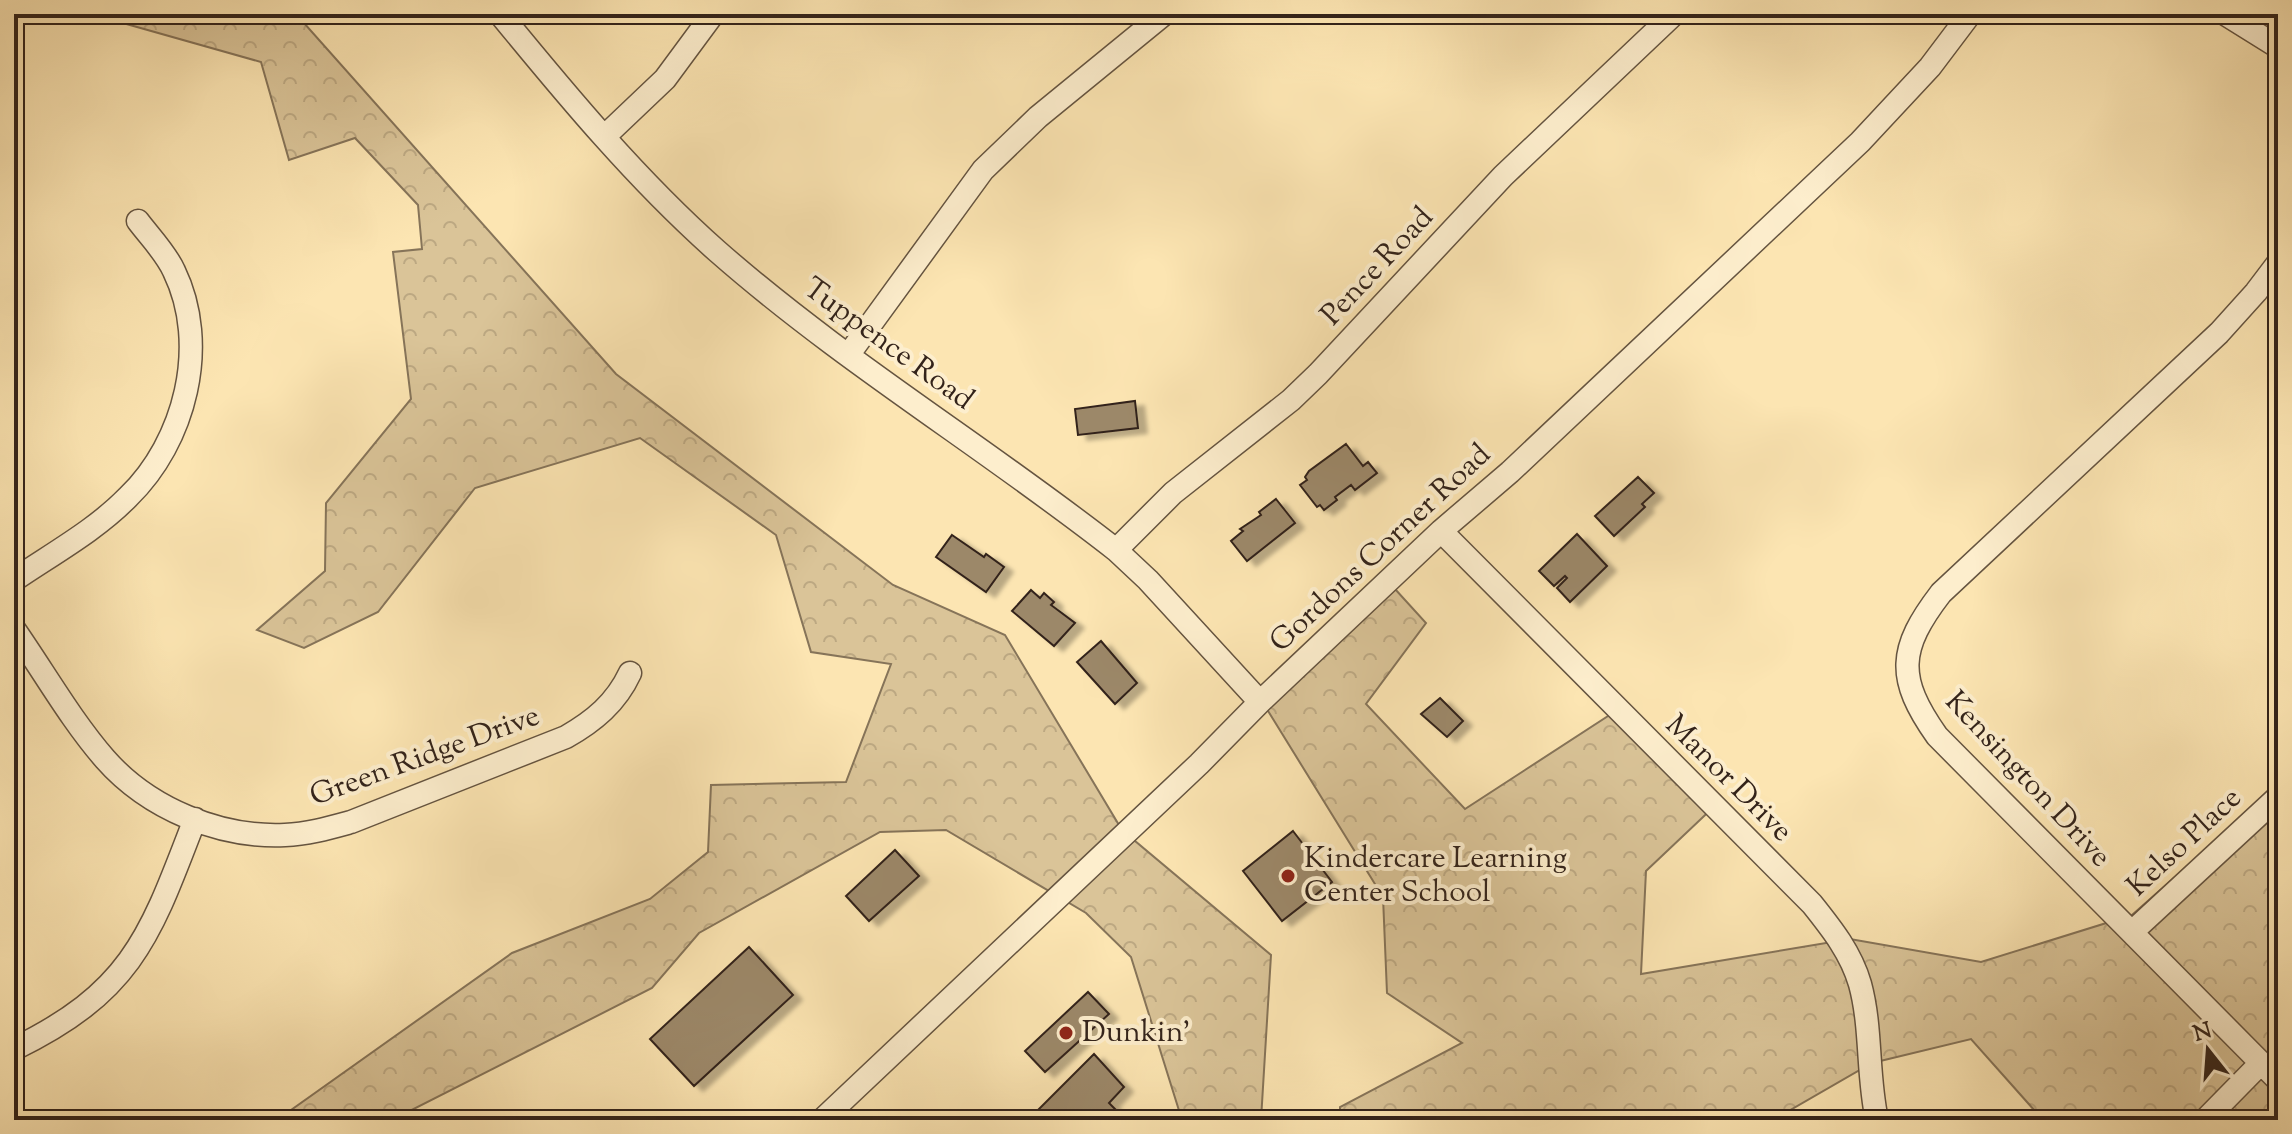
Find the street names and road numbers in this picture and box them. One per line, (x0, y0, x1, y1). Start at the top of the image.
street label: Pence Road (1312, 198, 1444, 336)
street label: Tuppence Road (794, 268, 982, 422)
street label: Gordons Corner Road (1261, 435, 1501, 663)
street label: Kensington Drive (1934, 682, 2120, 878)
street label: Green Ridge Drive (304, 696, 546, 818)
street label: Manor Drive (1654, 705, 1802, 853)
street label: Kelso Place (2118, 778, 2252, 908)

